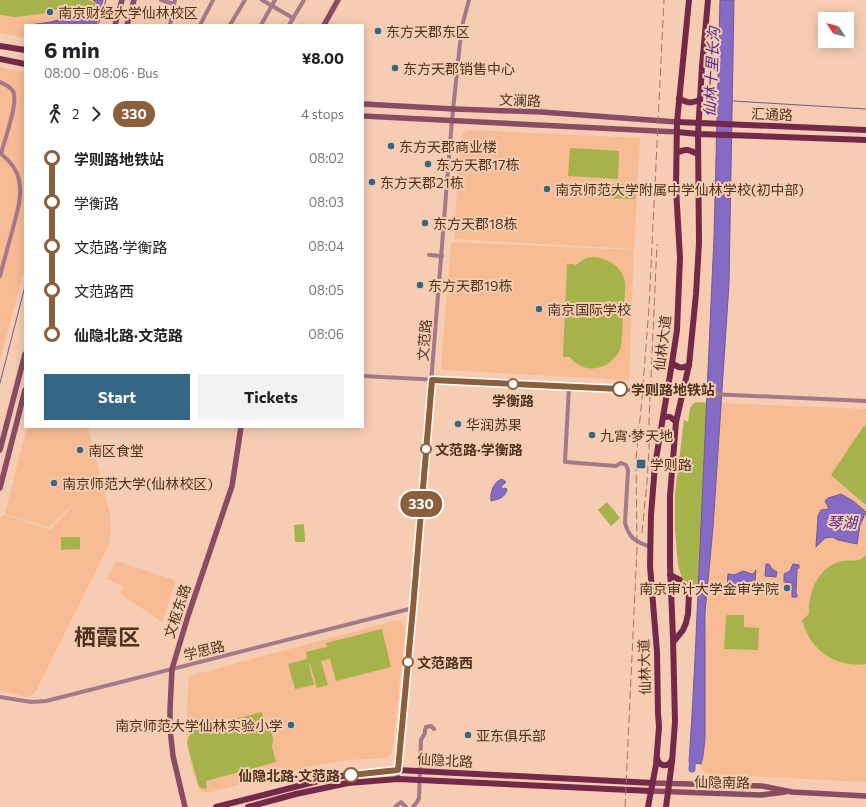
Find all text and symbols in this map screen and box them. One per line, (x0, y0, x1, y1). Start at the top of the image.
place label: 南京财经大学仙林校区 (58, 4, 198, 21)
marker: 南京财经大学仙林校区 (45, 7, 55, 17)
north arrow (818, 12, 854, 48)
map controls (818, 12, 854, 48)
place label: 东方天郡东区 (386, 23, 470, 40)
water label: 仙林十里长沟 (700, 25, 722, 117)
marker: 东方天郡东区 (373, 26, 383, 36)
text: 6 min (44, 36, 100, 63)
text: ¥8.00 (302, 49, 344, 67)
place label: 东方天郡销售中心 (403, 60, 515, 77)
marker: 东方天郡销售中心 (390, 63, 400, 73)
text: 08:00 – 08:06 · Bus (44, 65, 158, 81)
street label: 文澜路 (499, 91, 541, 109)
icon: walk (44, 103, 66, 125)
icon: forward (85, 103, 107, 125)
text: 330 (121, 105, 147, 122)
street label: 汇通路 (751, 105, 793, 123)
text: 2 (72, 106, 79, 122)
text: 4 stops (301, 106, 344, 122)
place label: 东方天郡商业楼 (399, 138, 497, 155)
marker: 东方天郡商业楼 (386, 141, 396, 151)
text: 学则路地铁站 (74, 150, 164, 168)
text: 08:02 (309, 150, 344, 166)
place label: 东方天郡17栋 (436, 156, 519, 173)
marker: 东方天郡17栋 (423, 159, 433, 169)
place label: 东方天郡21栋 (380, 174, 464, 191)
marker: 东方天郡21栋 (367, 177, 377, 187)
place label: 南京师范大学附属中学仙林学校(初中部) (555, 181, 804, 198)
marker: 南京师范大学附属中学仙林学校(初中部) (542, 184, 552, 194)
text: 学衡路 (74, 194, 119, 212)
text: 08:03 (309, 194, 344, 210)
place label: 东方天郡18栋 (433, 215, 517, 232)
marker: 东方天郡18栋 (420, 218, 430, 228)
text: 文范路·学衡路 (74, 238, 168, 256)
text: 08:04 (308, 238, 344, 254)
place label: 东方天郡19栋 (428, 277, 512, 294)
marker: 东方天郡19栋 (415, 280, 425, 290)
text: 文范路西 (74, 282, 134, 300)
text: 08:05 (309, 282, 344, 298)
place label: 南京国际学校 (547, 301, 631, 318)
marker: 南京国际学校 (534, 304, 544, 314)
street label: 仙林大道 (650, 314, 674, 372)
street label: 文范路 (414, 318, 434, 362)
text: 仙隐北路·文范路 (74, 326, 183, 344)
text: 08:06 (308, 326, 344, 342)
button: Start (44, 374, 190, 420)
button: Tickets (198, 374, 344, 420)
marker: 学衡路 (507, 378, 519, 390)
marker: 学则路地铁站 (612, 381, 628, 397)
place label: 学则路地铁站 (631, 381, 715, 398)
place label: 学衡路 (492, 392, 534, 409)
place label: 华润苏果 (466, 416, 522, 433)
marker: 华润苏果 (453, 419, 463, 429)
place label: 九霄·梦天地 (600, 427, 673, 444)
marker: 九霄·梦天地 (587, 430, 597, 440)
place label: 文范路·学衡路 (435, 441, 523, 458)
place label: 南区食堂 (88, 442, 144, 459)
marker: 文范路·学衡路 (420, 443, 432, 455)
marker: 南区食堂 (75, 445, 85, 455)
place label: 学则路 (650, 456, 692, 473)
marker: 学则路 (635, 458, 647, 470)
place label: 南京师范大学(仙林校区) (62, 475, 213, 492)
marker: 南京师范大学(仙林校区) (49, 478, 59, 488)
line badge: 330 (398, 491, 444, 517)
text: 330 (408, 495, 434, 512)
water label: 琴湖 (827, 513, 859, 531)
place label: 南京审计大学金审学院 (639, 580, 779, 597)
street label: 文枢东路 (160, 582, 194, 640)
marker: 南京审计大学金审学院 (782, 583, 792, 593)
district label: 栖霞区 (74, 623, 140, 650)
street label: 学思路 (182, 637, 226, 663)
street label: 仙林大道 (635, 639, 653, 695)
place label: 文范路西 (417, 654, 473, 671)
marker: 文范路西 (402, 656, 414, 668)
place label: 南京师范大学仙林实验小学 (115, 717, 283, 734)
marker: 南京师范大学仙林实验小学 (286, 720, 296, 730)
place label: 亚东俱乐部 (476, 727, 546, 744)
marker: 亚东俱乐部 (463, 730, 473, 740)
street label: 仙隐北路 (417, 750, 473, 770)
place label: 仙隐北路·文范路 (238, 767, 340, 784)
marker: 仙隐北路·文范路 (343, 767, 359, 783)
street label: 仙隐南路 (694, 773, 750, 791)

